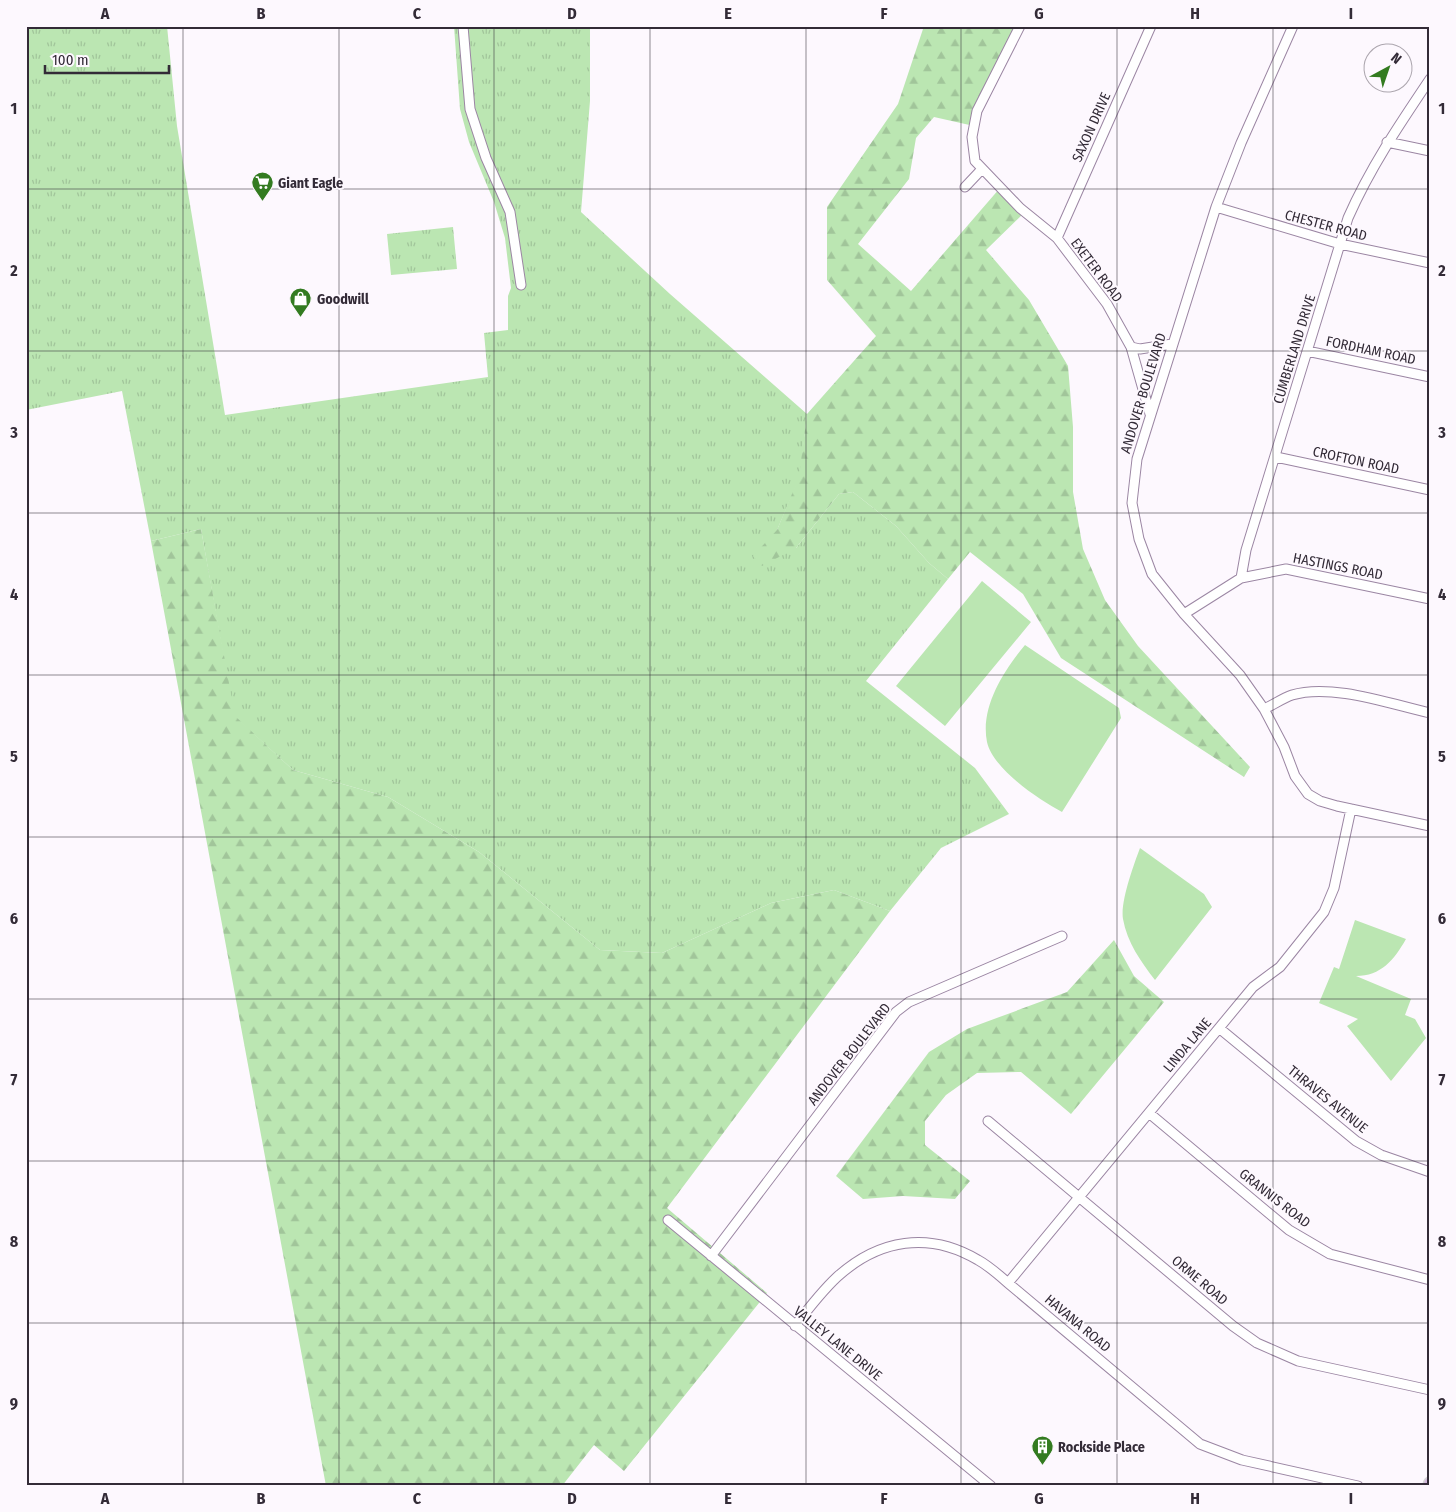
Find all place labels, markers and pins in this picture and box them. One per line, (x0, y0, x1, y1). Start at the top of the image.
supermarket icon: Giant Eagle (250, 171, 274, 202)
place label: Giant Eagle (278, 175, 343, 192)
shop icon: Goodwill (289, 287, 313, 318)
place label: Goodwill (317, 291, 369, 308)
building icon: Rockside Place (1030, 1435, 1054, 1466)
place label: Rockside Place (1058, 1439, 1145, 1456)

